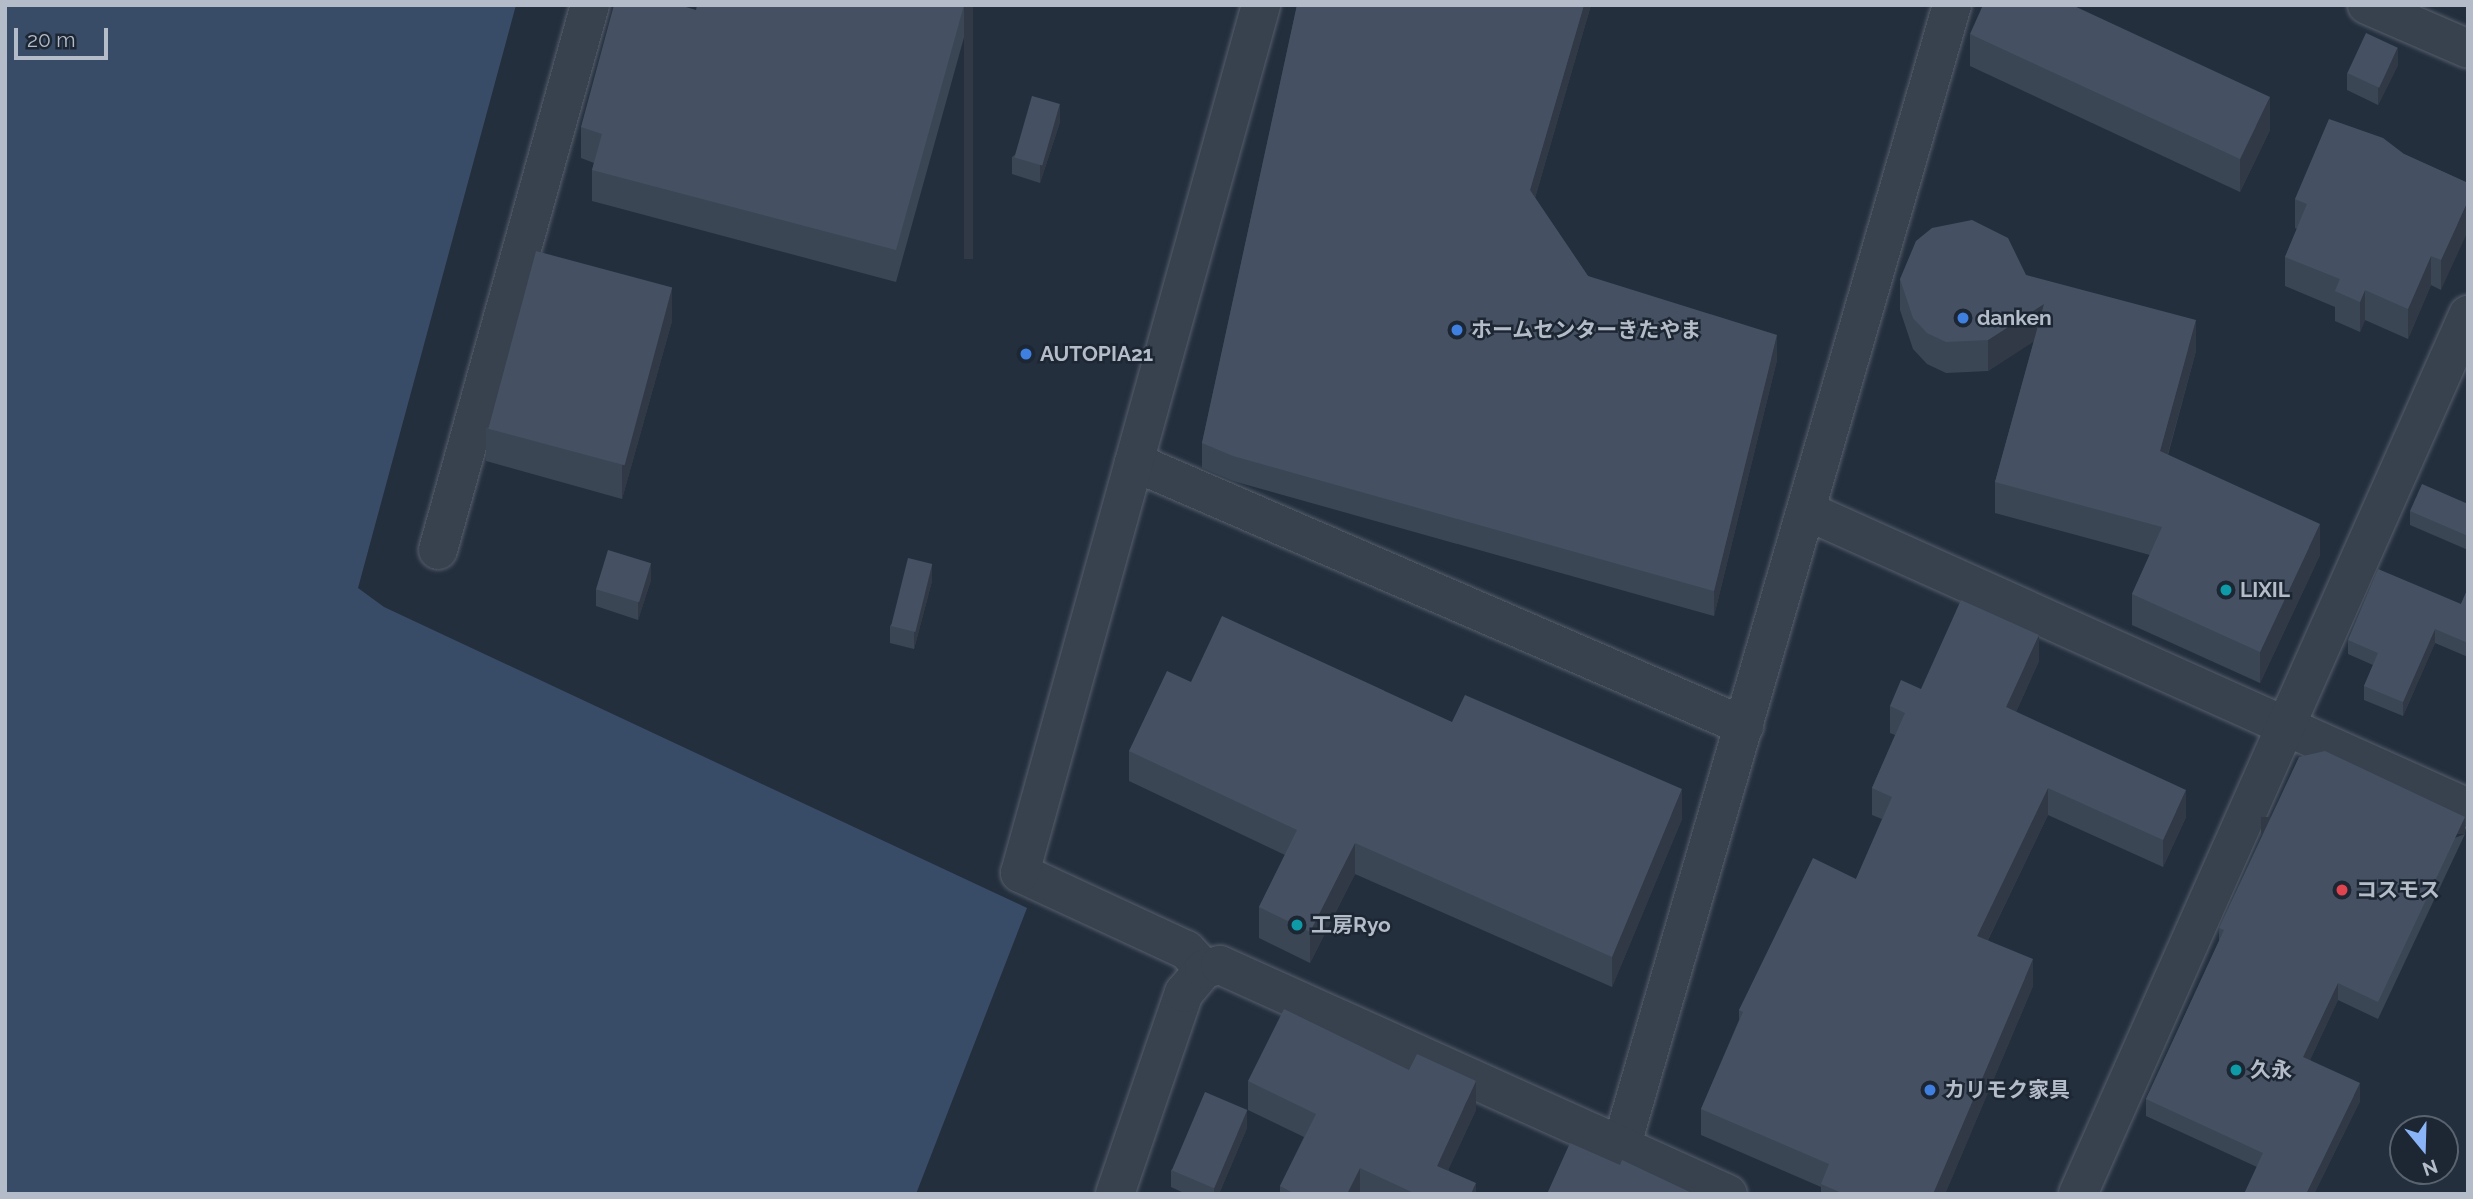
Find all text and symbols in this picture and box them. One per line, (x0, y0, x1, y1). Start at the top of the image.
scale bar (18, 14, 112, 58)
text: 20 m (27, 27, 75, 52)
place label: danken (1977, 305, 2052, 331)
marker: danken (1955, 310, 1971, 326)
place label: ホームセンターきたやま (1471, 317, 1702, 343)
marker: ホームセンターきたやま (1449, 322, 1465, 338)
place label: AUTOPIA21 (1040, 341, 1153, 367)
marker: AUTOPIA21 (1018, 346, 1034, 362)
place label: LIXIL (2240, 577, 2290, 603)
marker: LIXIL (2218, 582, 2234, 598)
place label: コスモス (2356, 877, 2440, 903)
marker: コスモス (2334, 882, 2350, 898)
place label: 工房Ryo (1311, 912, 1391, 938)
marker: 工房Ryo (1289, 917, 1305, 933)
place label: 久永 (2250, 1057, 2292, 1083)
marker: 久永 (2228, 1062, 2244, 1078)
place label: カリモク家具 (1944, 1077, 2070, 1103)
marker: カリモク家具 (1922, 1082, 1938, 1098)
north arrow (2389, 1115, 2459, 1185)
text: N (2420, 1155, 2441, 1181)

